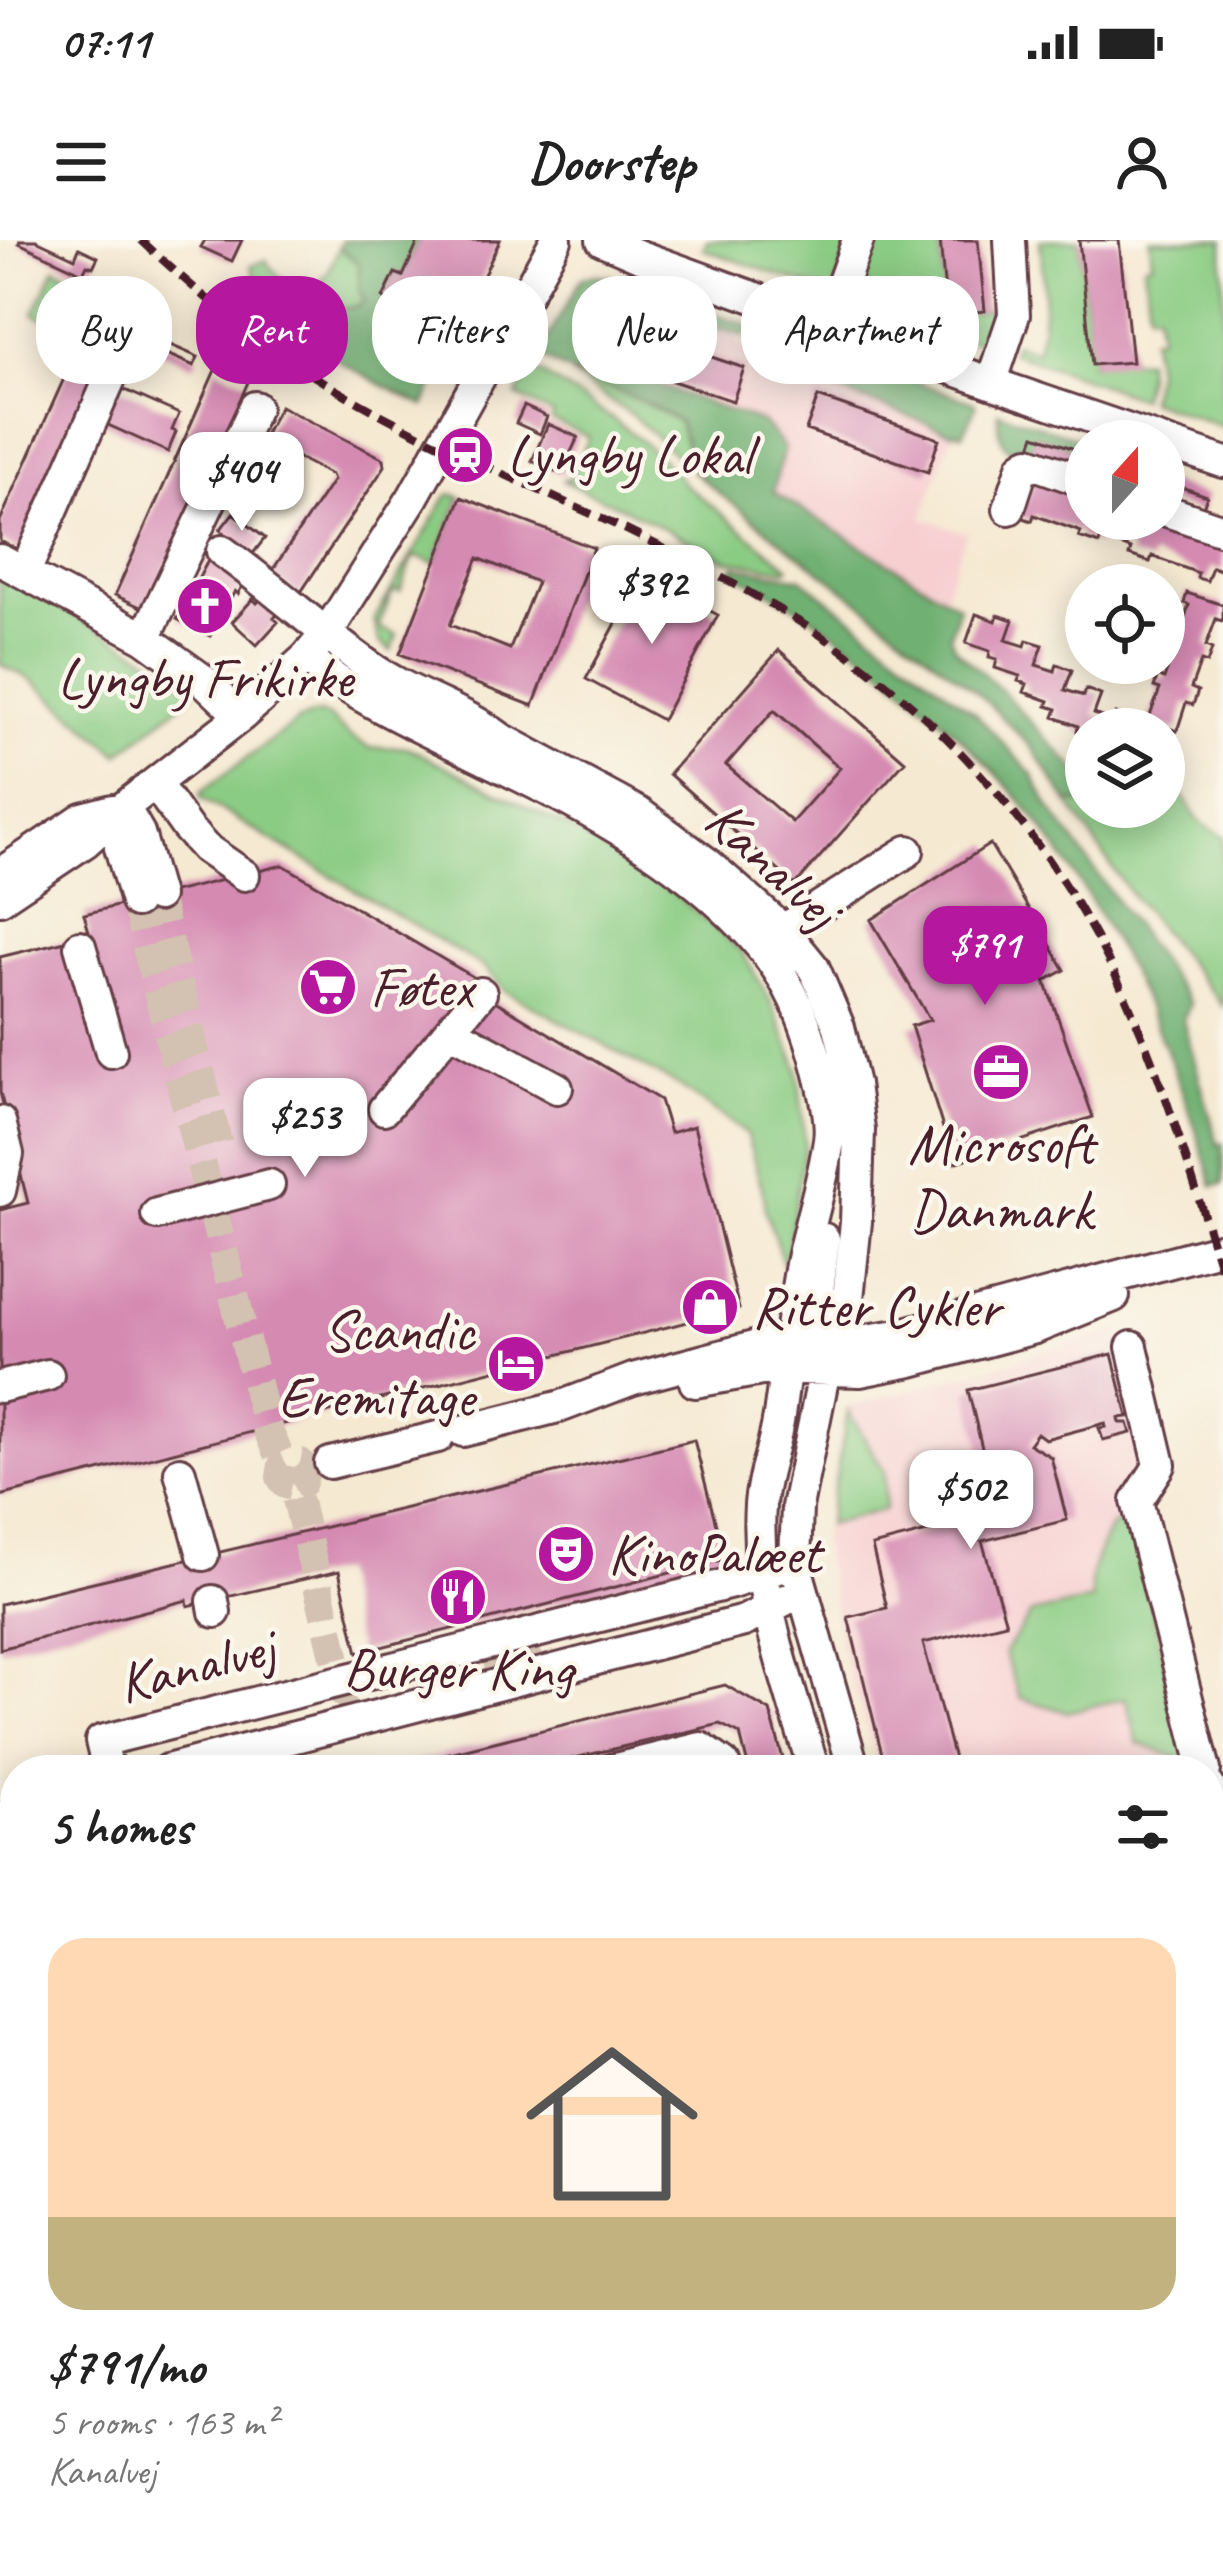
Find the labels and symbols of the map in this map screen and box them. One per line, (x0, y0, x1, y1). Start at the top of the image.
place label: Lyngby Lokal (507, 419, 761, 491)
north arrow (1065, 420, 1185, 540)
station icon: Lyngby Lokal (434, 424, 496, 486)
pin: $404 (171, 432, 313, 534)
pin: $392 (581, 545, 723, 647)
church icon: Lyngby Frikirke (174, 575, 236, 637)
place label: Lyngby Frikirke (58, 642, 356, 714)
street label: Kanalvej (691, 784, 859, 948)
pin: $791 (914, 906, 1056, 1008)
place label: Føtex (370, 951, 477, 1023)
supermarket icon: Føtex (297, 956, 359, 1018)
office icon: Microsoft Danmark (970, 1041, 1032, 1103)
pin: $253 (234, 1078, 376, 1180)
place label: Microsoft Danmark (908, 1108, 1099, 1246)
place label: Ritter Cykler (752, 1271, 1005, 1343)
shop icon: Ritter Cykler (679, 1276, 741, 1338)
place label: Scandic Eremitage (278, 1295, 477, 1433)
hotel icon: Scandic Eremitage (485, 1333, 547, 1395)
pin: $502 (900, 1450, 1042, 1552)
place label: KinoPalæet (608, 1518, 826, 1590)
theatre icon: KinoPalæet (535, 1523, 597, 1585)
restaurant icon: Burger King (427, 1566, 489, 1628)
street label: Kanalvej (111, 1610, 287, 1719)
place label: Burger King (343, 1633, 576, 1705)

